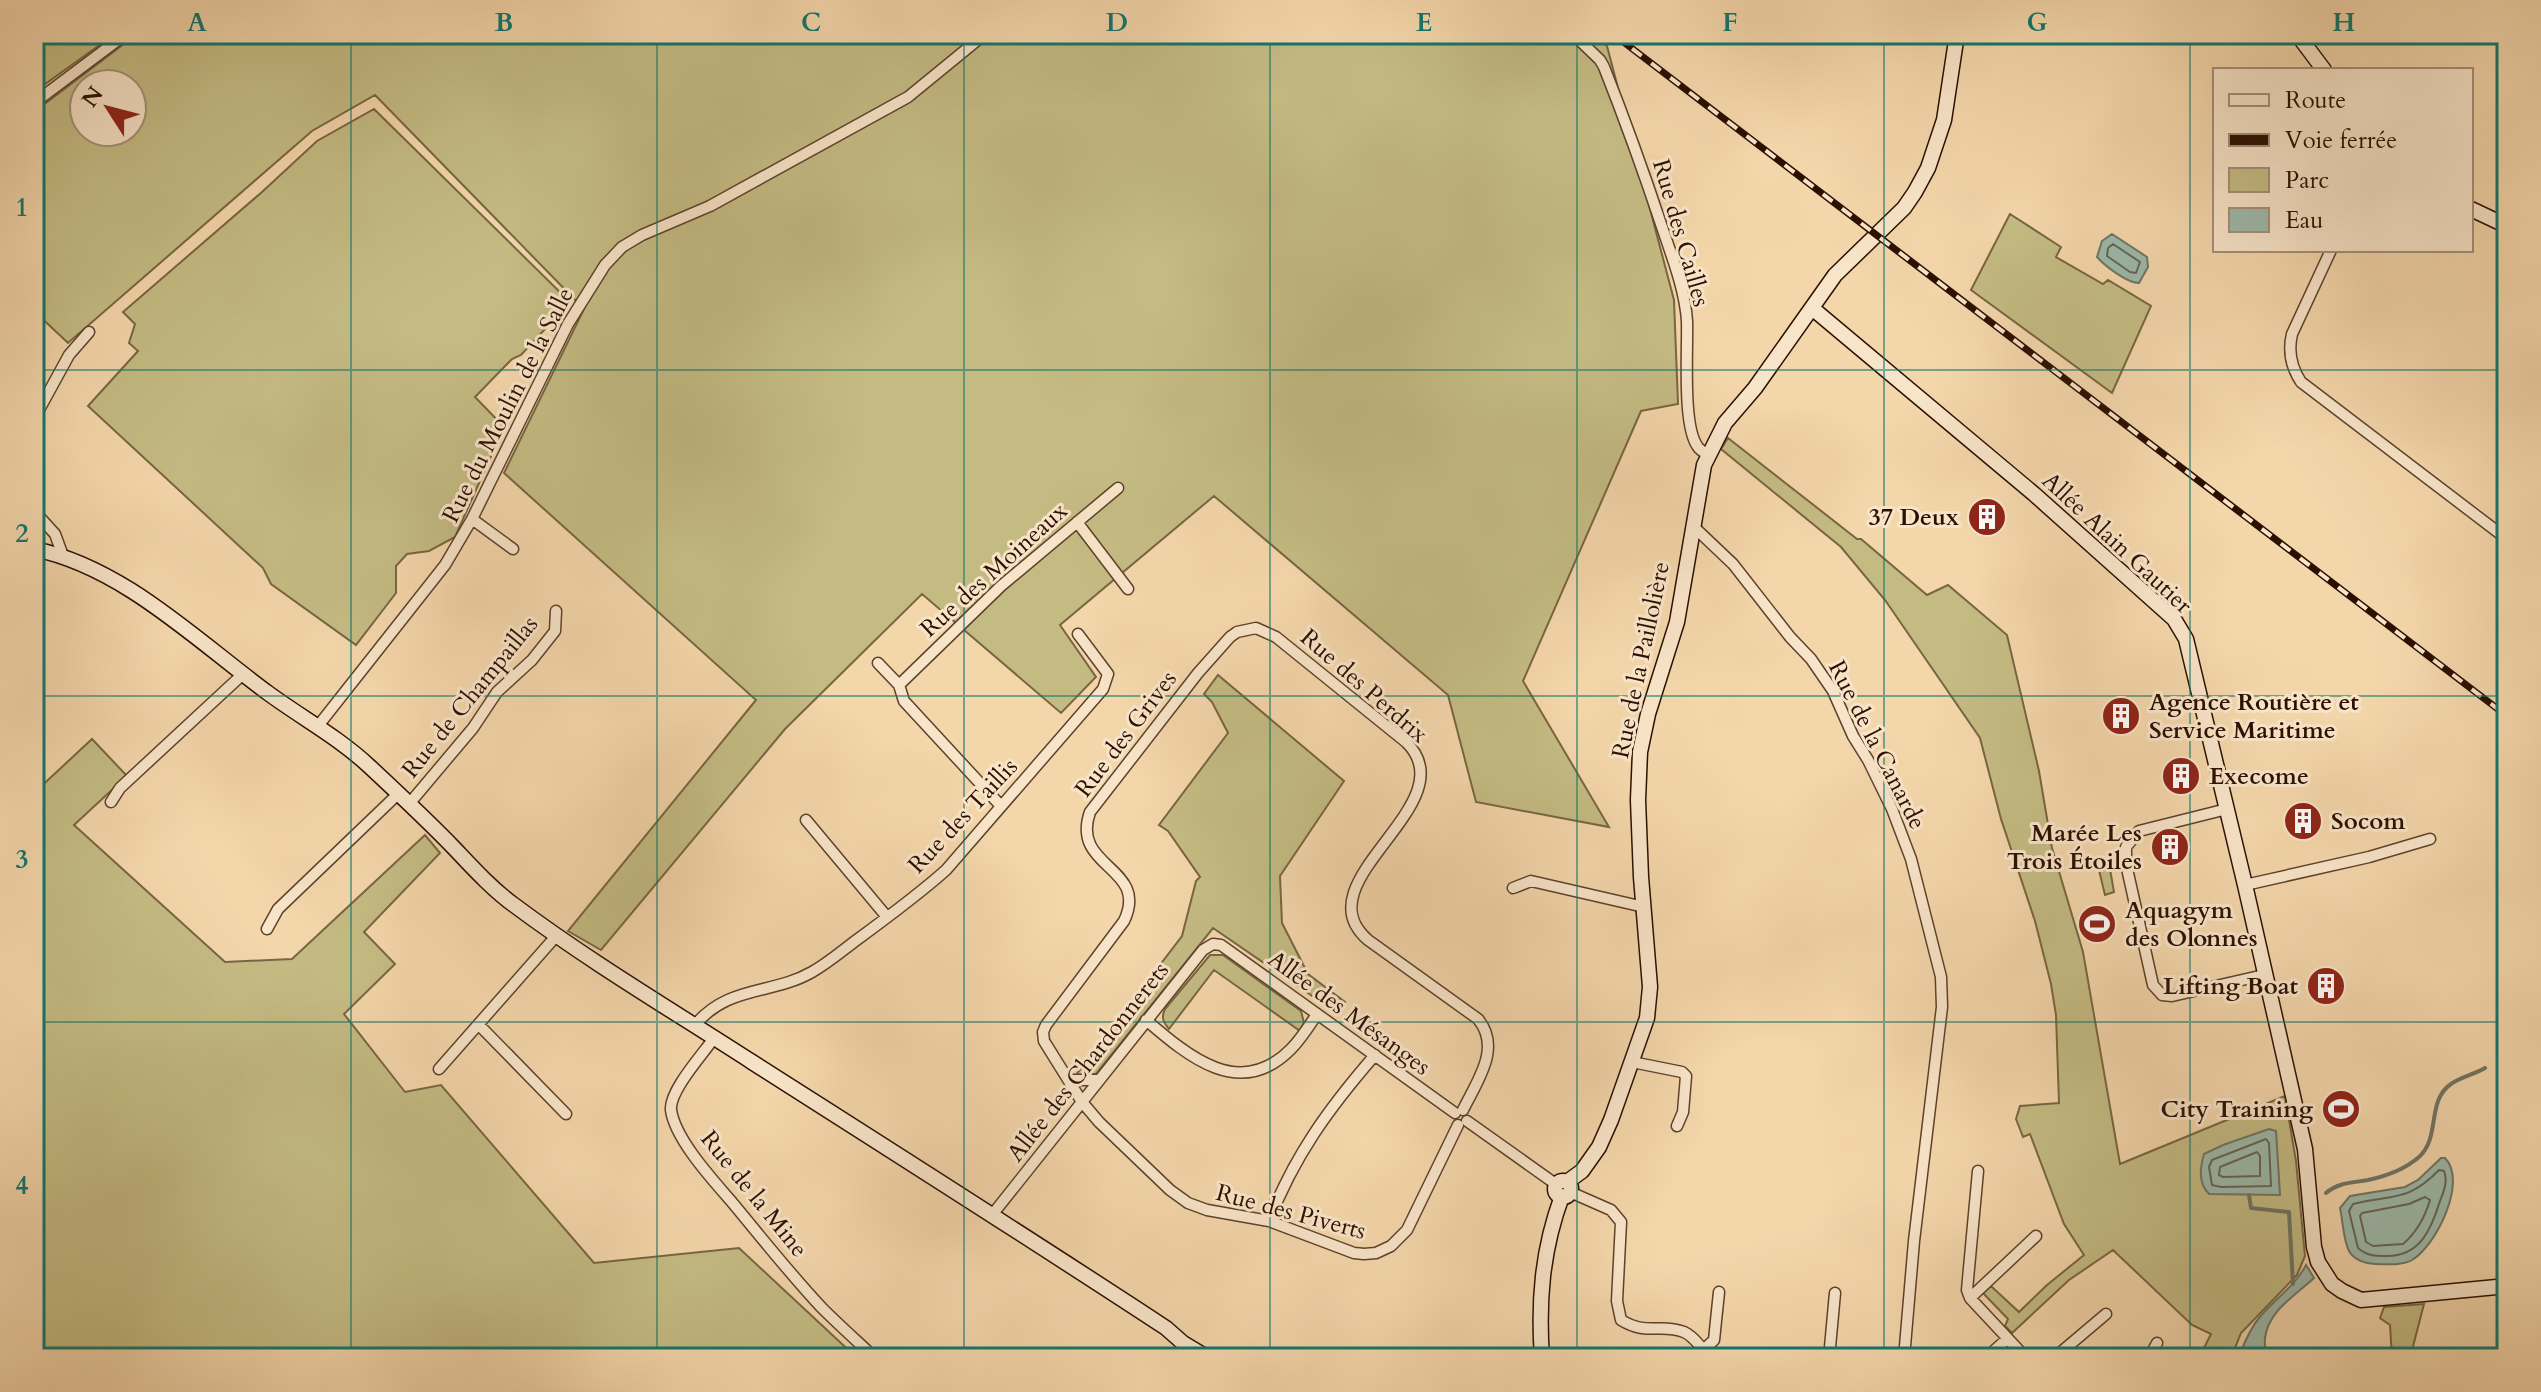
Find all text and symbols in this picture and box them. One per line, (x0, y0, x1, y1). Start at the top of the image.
text: A (187, 5, 207, 40)
text: B (495, 5, 513, 40)
text: C (801, 5, 821, 40)
text: D (1106, 5, 1128, 40)
text: E (1416, 5, 1432, 40)
text: F (1722, 5, 1738, 40)
text: G (2026, 5, 2048, 40)
text: H (2333, 5, 2356, 40)
north arrow (68, 68, 148, 148)
legend (2213, 68, 2473, 252)
text: N (75, 80, 110, 113)
text: Route (2285, 84, 2346, 117)
text: Voie ferrée (2285, 124, 2397, 157)
street label: Rue des Cailles (1644, 155, 1718, 311)
text: Parc (2285, 164, 2329, 197)
text: 1 (15, 190, 29, 225)
text: Eau (2285, 204, 2323, 237)
street label: Rue du Moulin de la Salle (434, 282, 582, 528)
street label: Allée Alain Gautier (2035, 465, 2200, 622)
street label: Rue des Moineaux (913, 495, 1075, 645)
building icon: 37 Deux (1966, 496, 2008, 538)
place label: 37 Deux (1868, 501, 1959, 534)
text: 2 (15, 516, 29, 551)
street label: Rue de la Paillolière (1604, 559, 1678, 761)
street label: Rue de Champaillas (394, 609, 546, 785)
street label: Rue des Perdrix (1293, 621, 1435, 751)
street label: Rue de la Canarde (1820, 655, 1934, 835)
street label: Rue des Grives (1067, 664, 1185, 804)
place label: Agence Routière et Service Maritime (2149, 686, 2359, 747)
building icon: Agence Routière et Service Maritime (2100, 695, 2142, 737)
street label: Rue des Taillis (901, 751, 1025, 881)
building icon: Execome (2160, 755, 2202, 797)
place label: Execome (2209, 760, 2309, 793)
building icon: Socom (2282, 800, 2324, 842)
place label: Socom (2331, 805, 2406, 838)
place label: Marée Les Trois Étoiles (2007, 817, 2142, 878)
building icon: Marée Les Trois Étoiles (2149, 826, 2191, 868)
text: 3 (15, 842, 29, 877)
place label: Aquagym des Olonnes (2125, 894, 2258, 955)
sports icon: Aquagym des Olonnes (2076, 903, 2118, 945)
street label: Allée des Mésanges (1261, 943, 1437, 1083)
street label: Allée des Chardonnerets (999, 955, 1177, 1169)
building icon: Lifting Boat (2305, 965, 2347, 1007)
place label: Lifting Boat (2163, 970, 2299, 1003)
sports icon: City Training (2320, 1088, 2362, 1130)
place label: City Training (2161, 1093, 2314, 1126)
street label: Rue de la Mine (693, 1124, 815, 1264)
text: 4 (15, 1168, 29, 1203)
street label: Rue des Piverts (1213, 1176, 1369, 1248)

